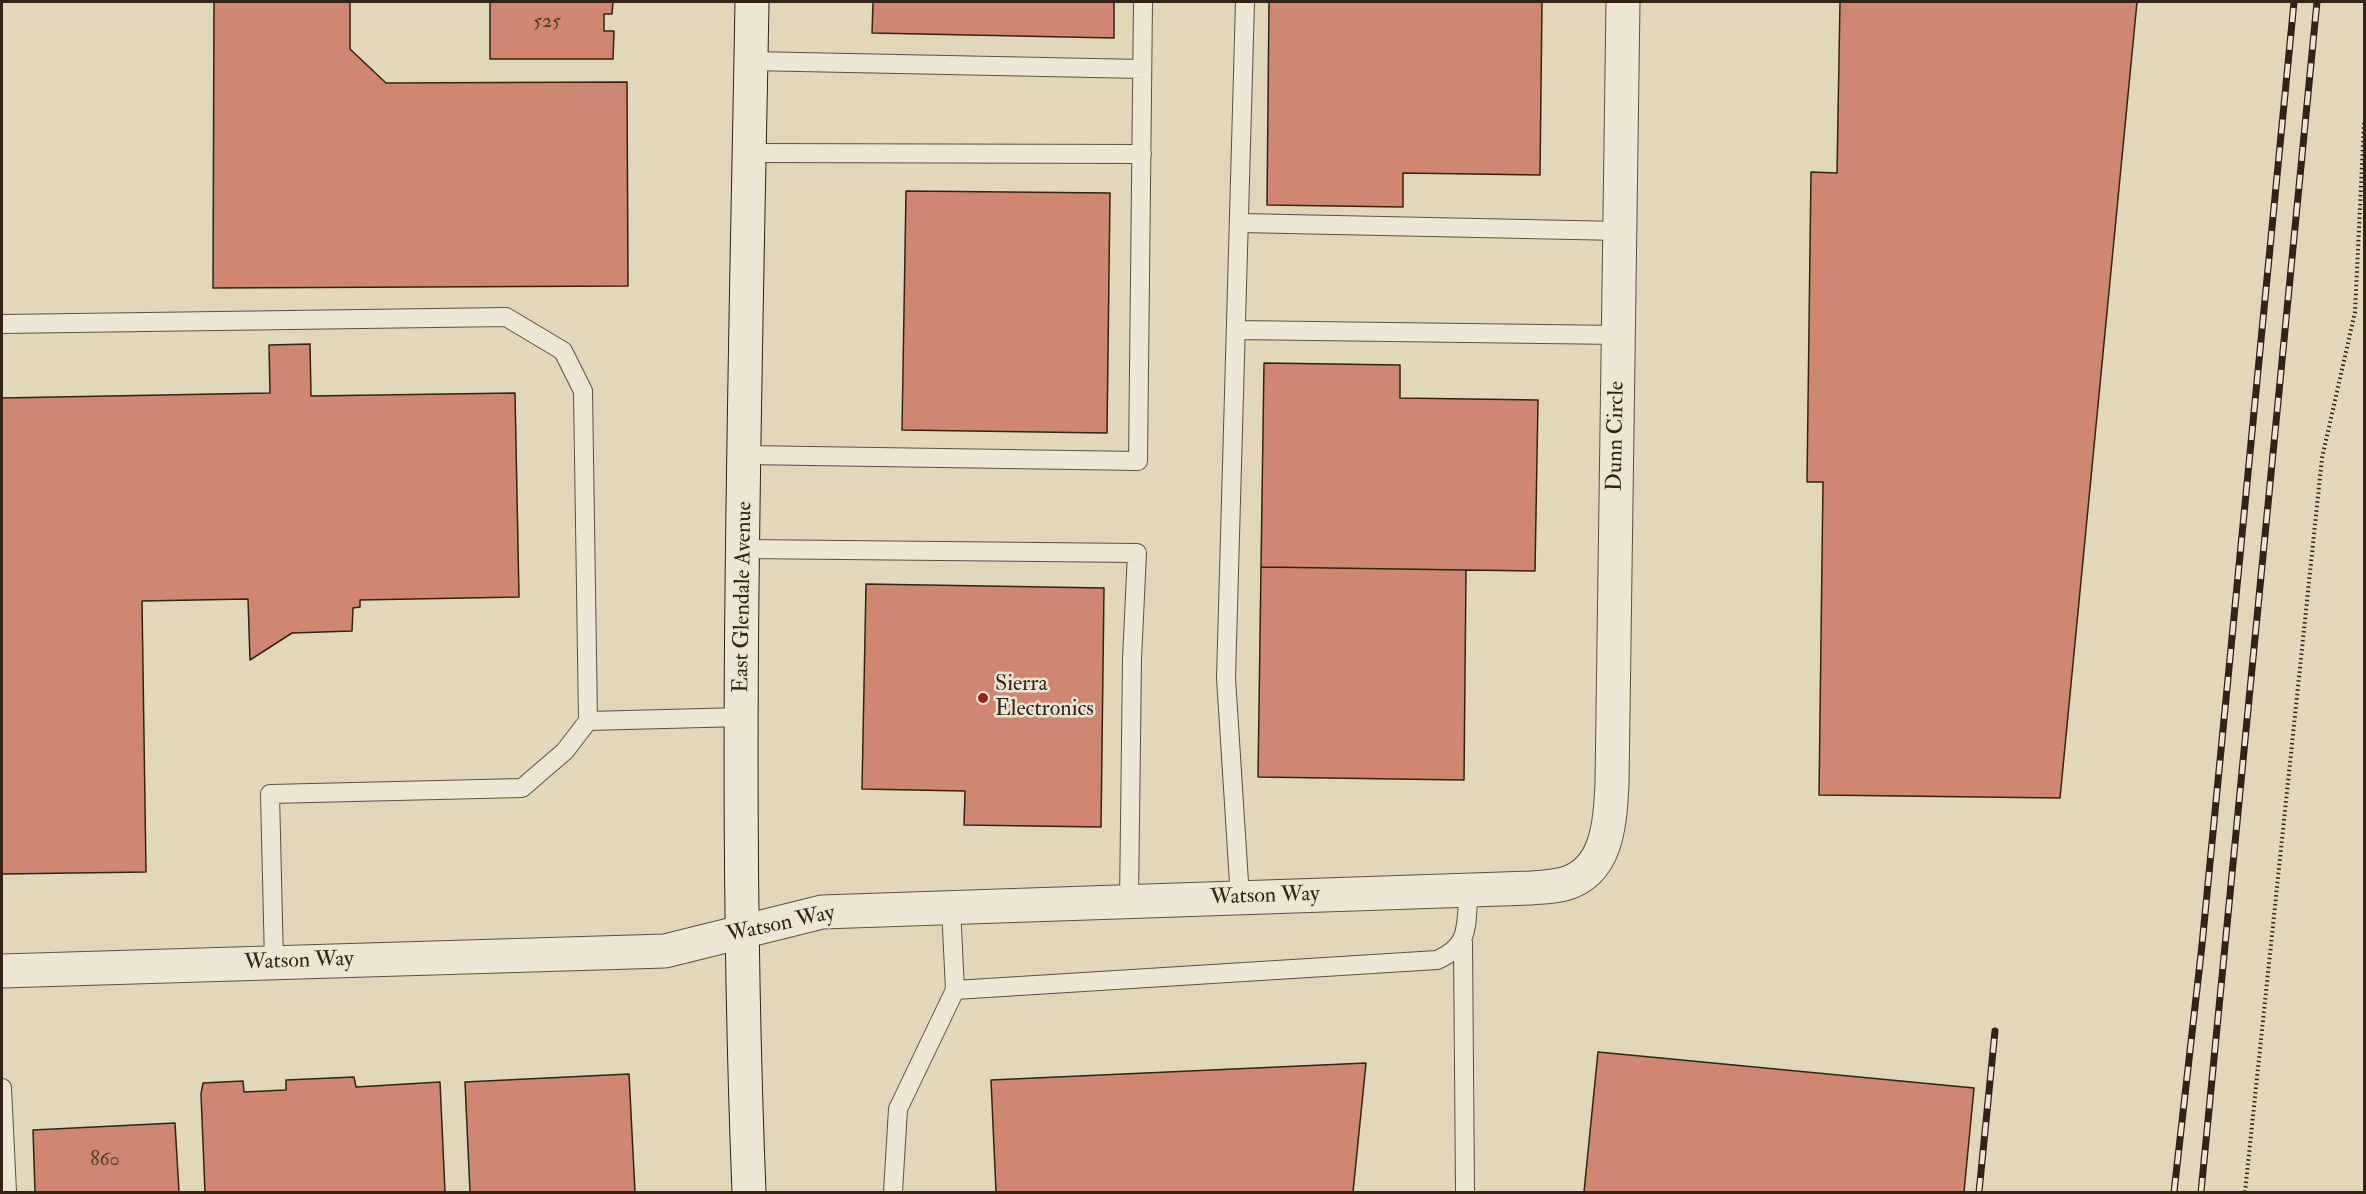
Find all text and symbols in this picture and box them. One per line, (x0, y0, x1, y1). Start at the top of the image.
house number: 525 (533, 11, 561, 35)
street label: Dunn Circle (1603, 381, 1631, 491)
street label: East Glendale Avenue (729, 501, 759, 693)
place label: Sierra Electronics (995, 672, 1094, 724)
marker: Sierra Electronics (976, 691, 990, 705)
street label: Watson Way (1210, 882, 1320, 912)
street label: Watson Way (725, 901, 837, 949)
street label: Watson Way (244, 947, 354, 977)
house number: 860 (90, 1149, 120, 1173)

